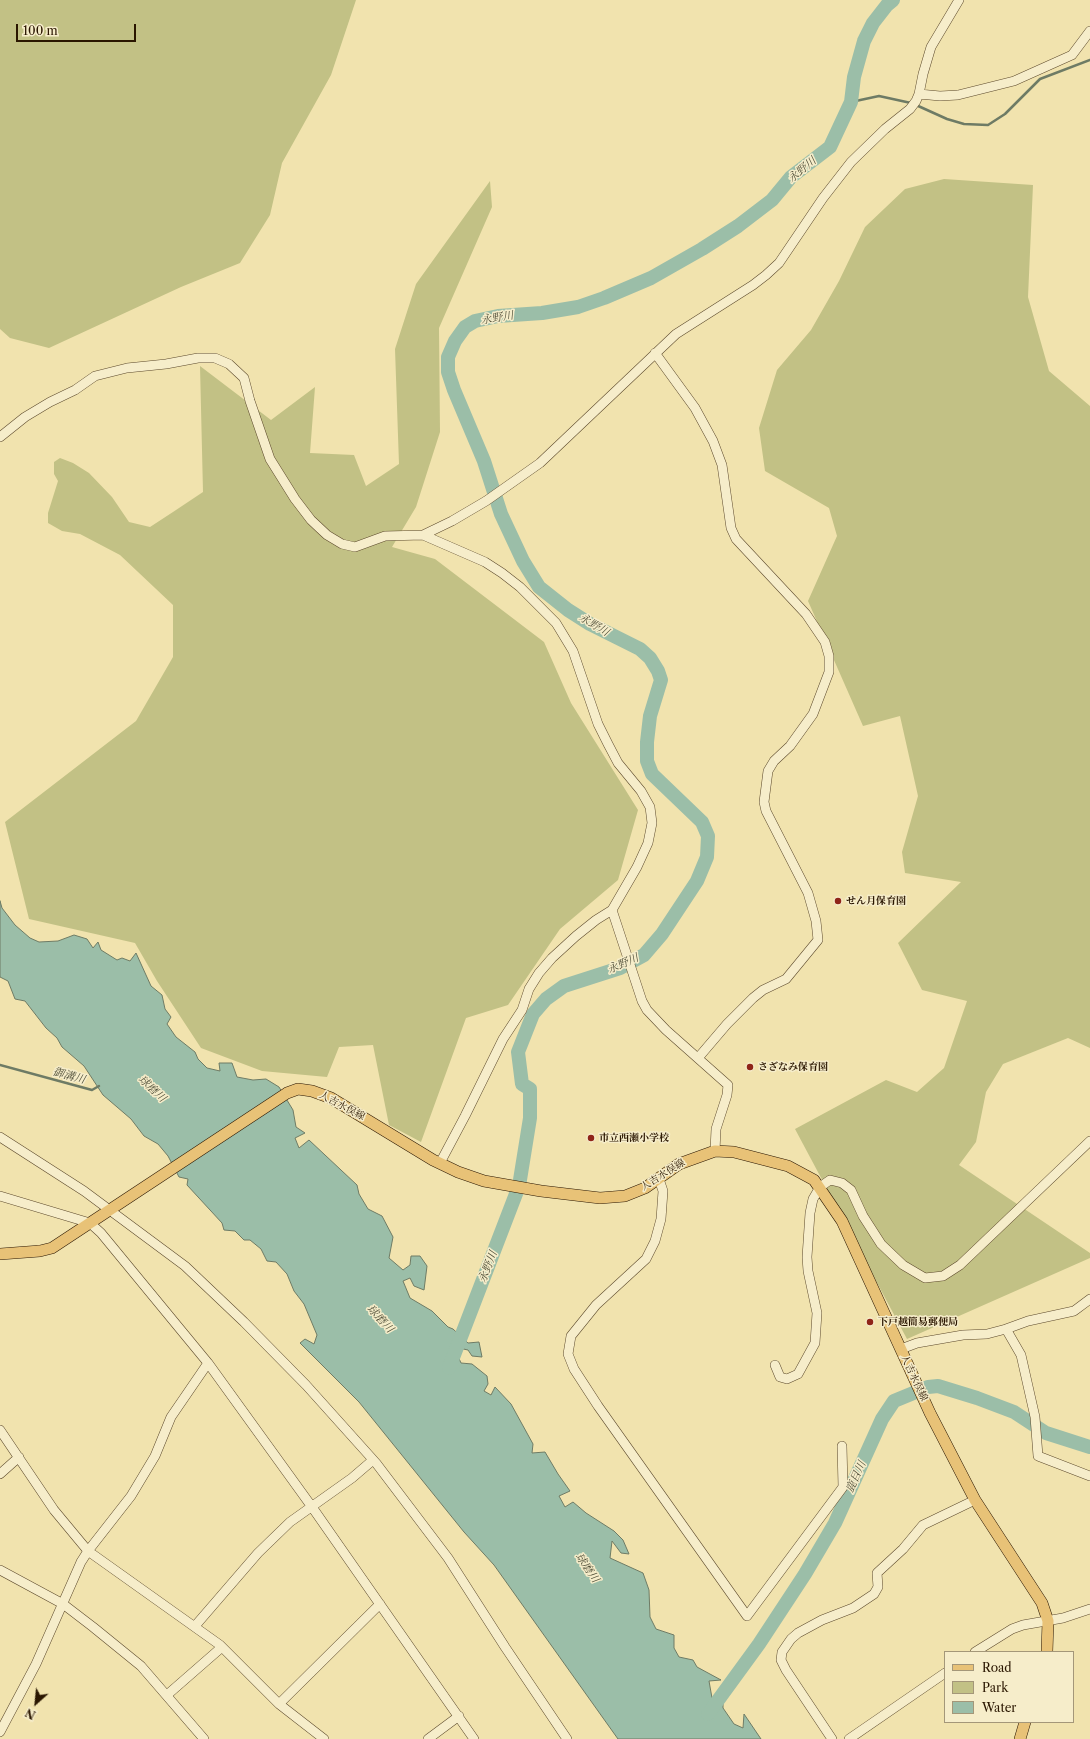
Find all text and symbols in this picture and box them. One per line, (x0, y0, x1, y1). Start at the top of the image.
scale bar (18, 16, 138, 42)
text: 100 m (23, 23, 58, 38)
water label: 永野川 (785, 154, 819, 186)
water label: 永野川 (480, 309, 514, 327)
water label: 永野川 (576, 611, 612, 639)
place label: せん月保育園 (846, 895, 906, 907)
marker: せん月保育園 (833, 896, 843, 906)
water label: 永野川 (605, 951, 641, 977)
place label: さざなみ保育園 (758, 1061, 828, 1073)
marker: さざなみ保育園 (745, 1062, 755, 1072)
water label: 御溝川 (51, 1065, 87, 1087)
water label: 球磨川 (135, 1073, 169, 1105)
street label: 人吉水俣線 (317, 1089, 367, 1123)
place label: 市立西瀬小学校 (599, 1132, 669, 1144)
marker: 市立西瀬小学校 (586, 1133, 596, 1143)
street label: 人吉水俣線 (639, 1157, 687, 1193)
water label: 永野川 (476, 1249, 500, 1285)
water label: 球磨川 (364, 1302, 396, 1336)
place label: 下戸越簡易郵便局 (878, 1316, 958, 1328)
marker: 下戸越簡易郵便局 (865, 1317, 875, 1327)
street label: 人吉水俣線 (898, 1353, 930, 1403)
water label: 鹿目川 (843, 1459, 869, 1495)
water label: 球磨川 (572, 1551, 602, 1585)
legend (944, 1651, 1074, 1723)
text: Road (982, 1660, 1012, 1675)
text: Park (982, 1680, 1008, 1695)
north arrow (16, 1683, 56, 1723)
text: Water (982, 1700, 1016, 1715)
text: N (23, 1705, 38, 1722)

